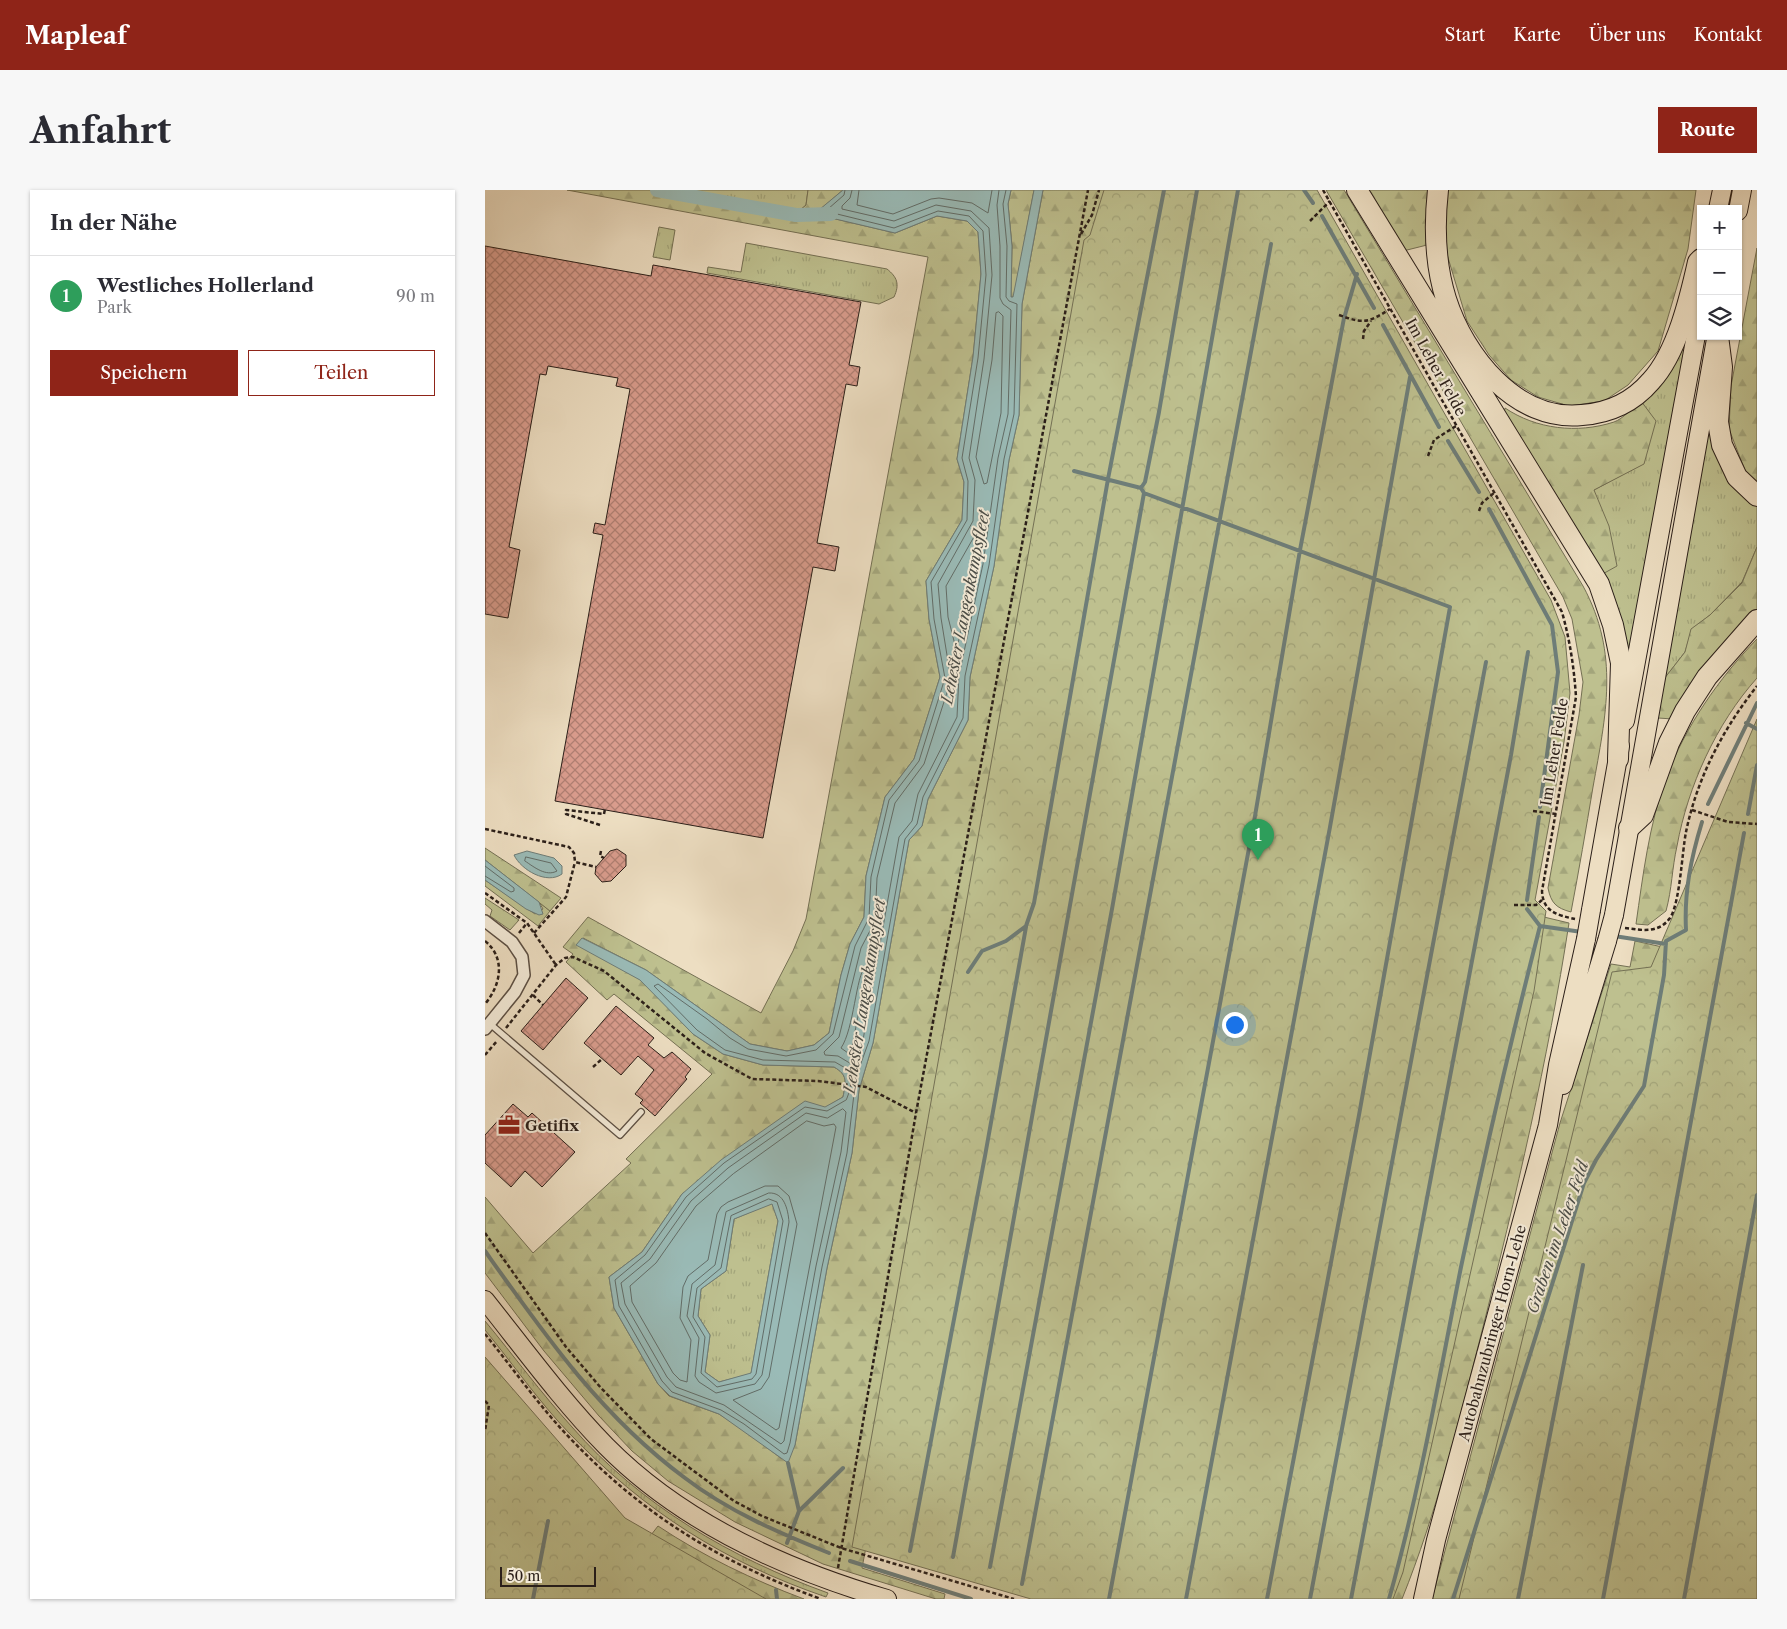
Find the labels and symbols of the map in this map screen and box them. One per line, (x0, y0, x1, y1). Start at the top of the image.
street label: Im Leher Felde (1401, 315, 1471, 419)
water label: Lehester Langenkampsfleet (936, 507, 994, 708)
street label: Im Leher Felde (1536, 697, 1572, 807)
pin: 1 (1242, 819, 1274, 860)
water label: Lehester Langenkampsfleet (838, 896, 889, 1097)
your location (1222, 1012, 1248, 1038)
office icon: Getifix (496, 1112, 522, 1138)
place label: Getifix (525, 1116, 579, 1135)
water label: Graben im Leher Feld (1522, 1157, 1593, 1316)
street label: Autobahnzubringer Horn-Lehe (1454, 1223, 1530, 1444)
scale bar (500, 1564, 596, 1587)

